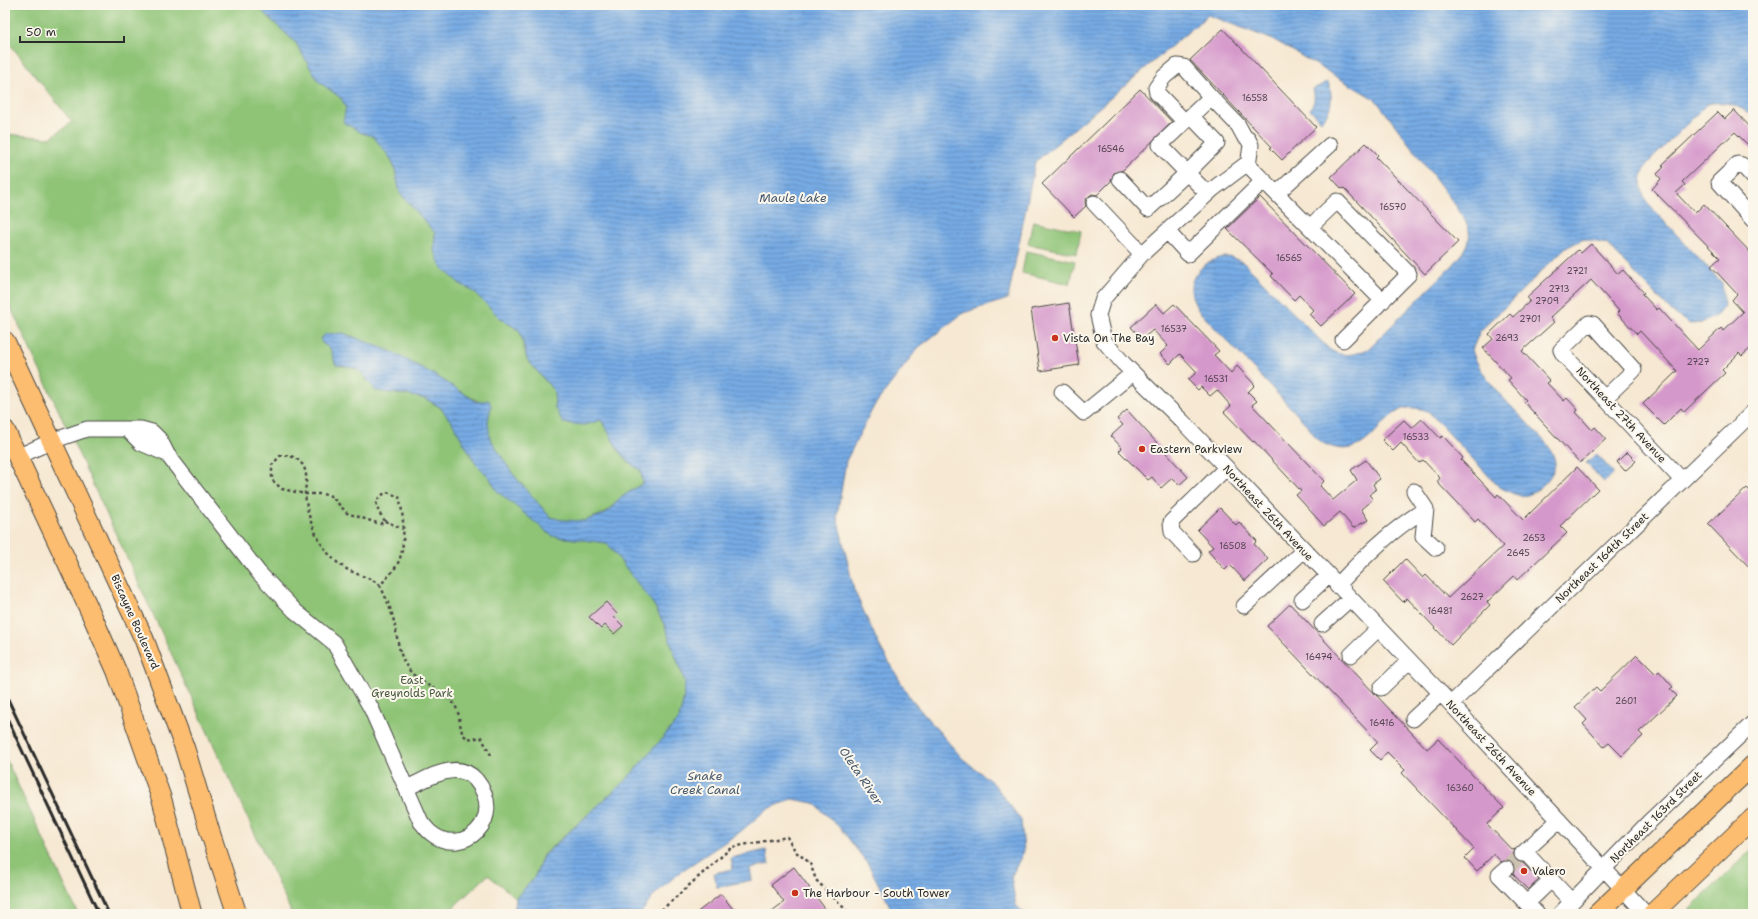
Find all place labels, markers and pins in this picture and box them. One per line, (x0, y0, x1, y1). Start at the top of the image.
place label: Vista On The Bay (1063, 331, 1155, 346)
marker: Vista On The Bay (1050, 333, 1060, 343)
place label: Eastern Parkview (1150, 442, 1243, 457)
marker: Eastern Parkview (1137, 444, 1147, 454)
place label: Valero (1532, 864, 1566, 879)
marker: Valero (1519, 866, 1529, 876)
place label: The Harbour - South Tower (803, 886, 950, 901)
marker: The Harbour - South Tower (790, 888, 800, 898)

